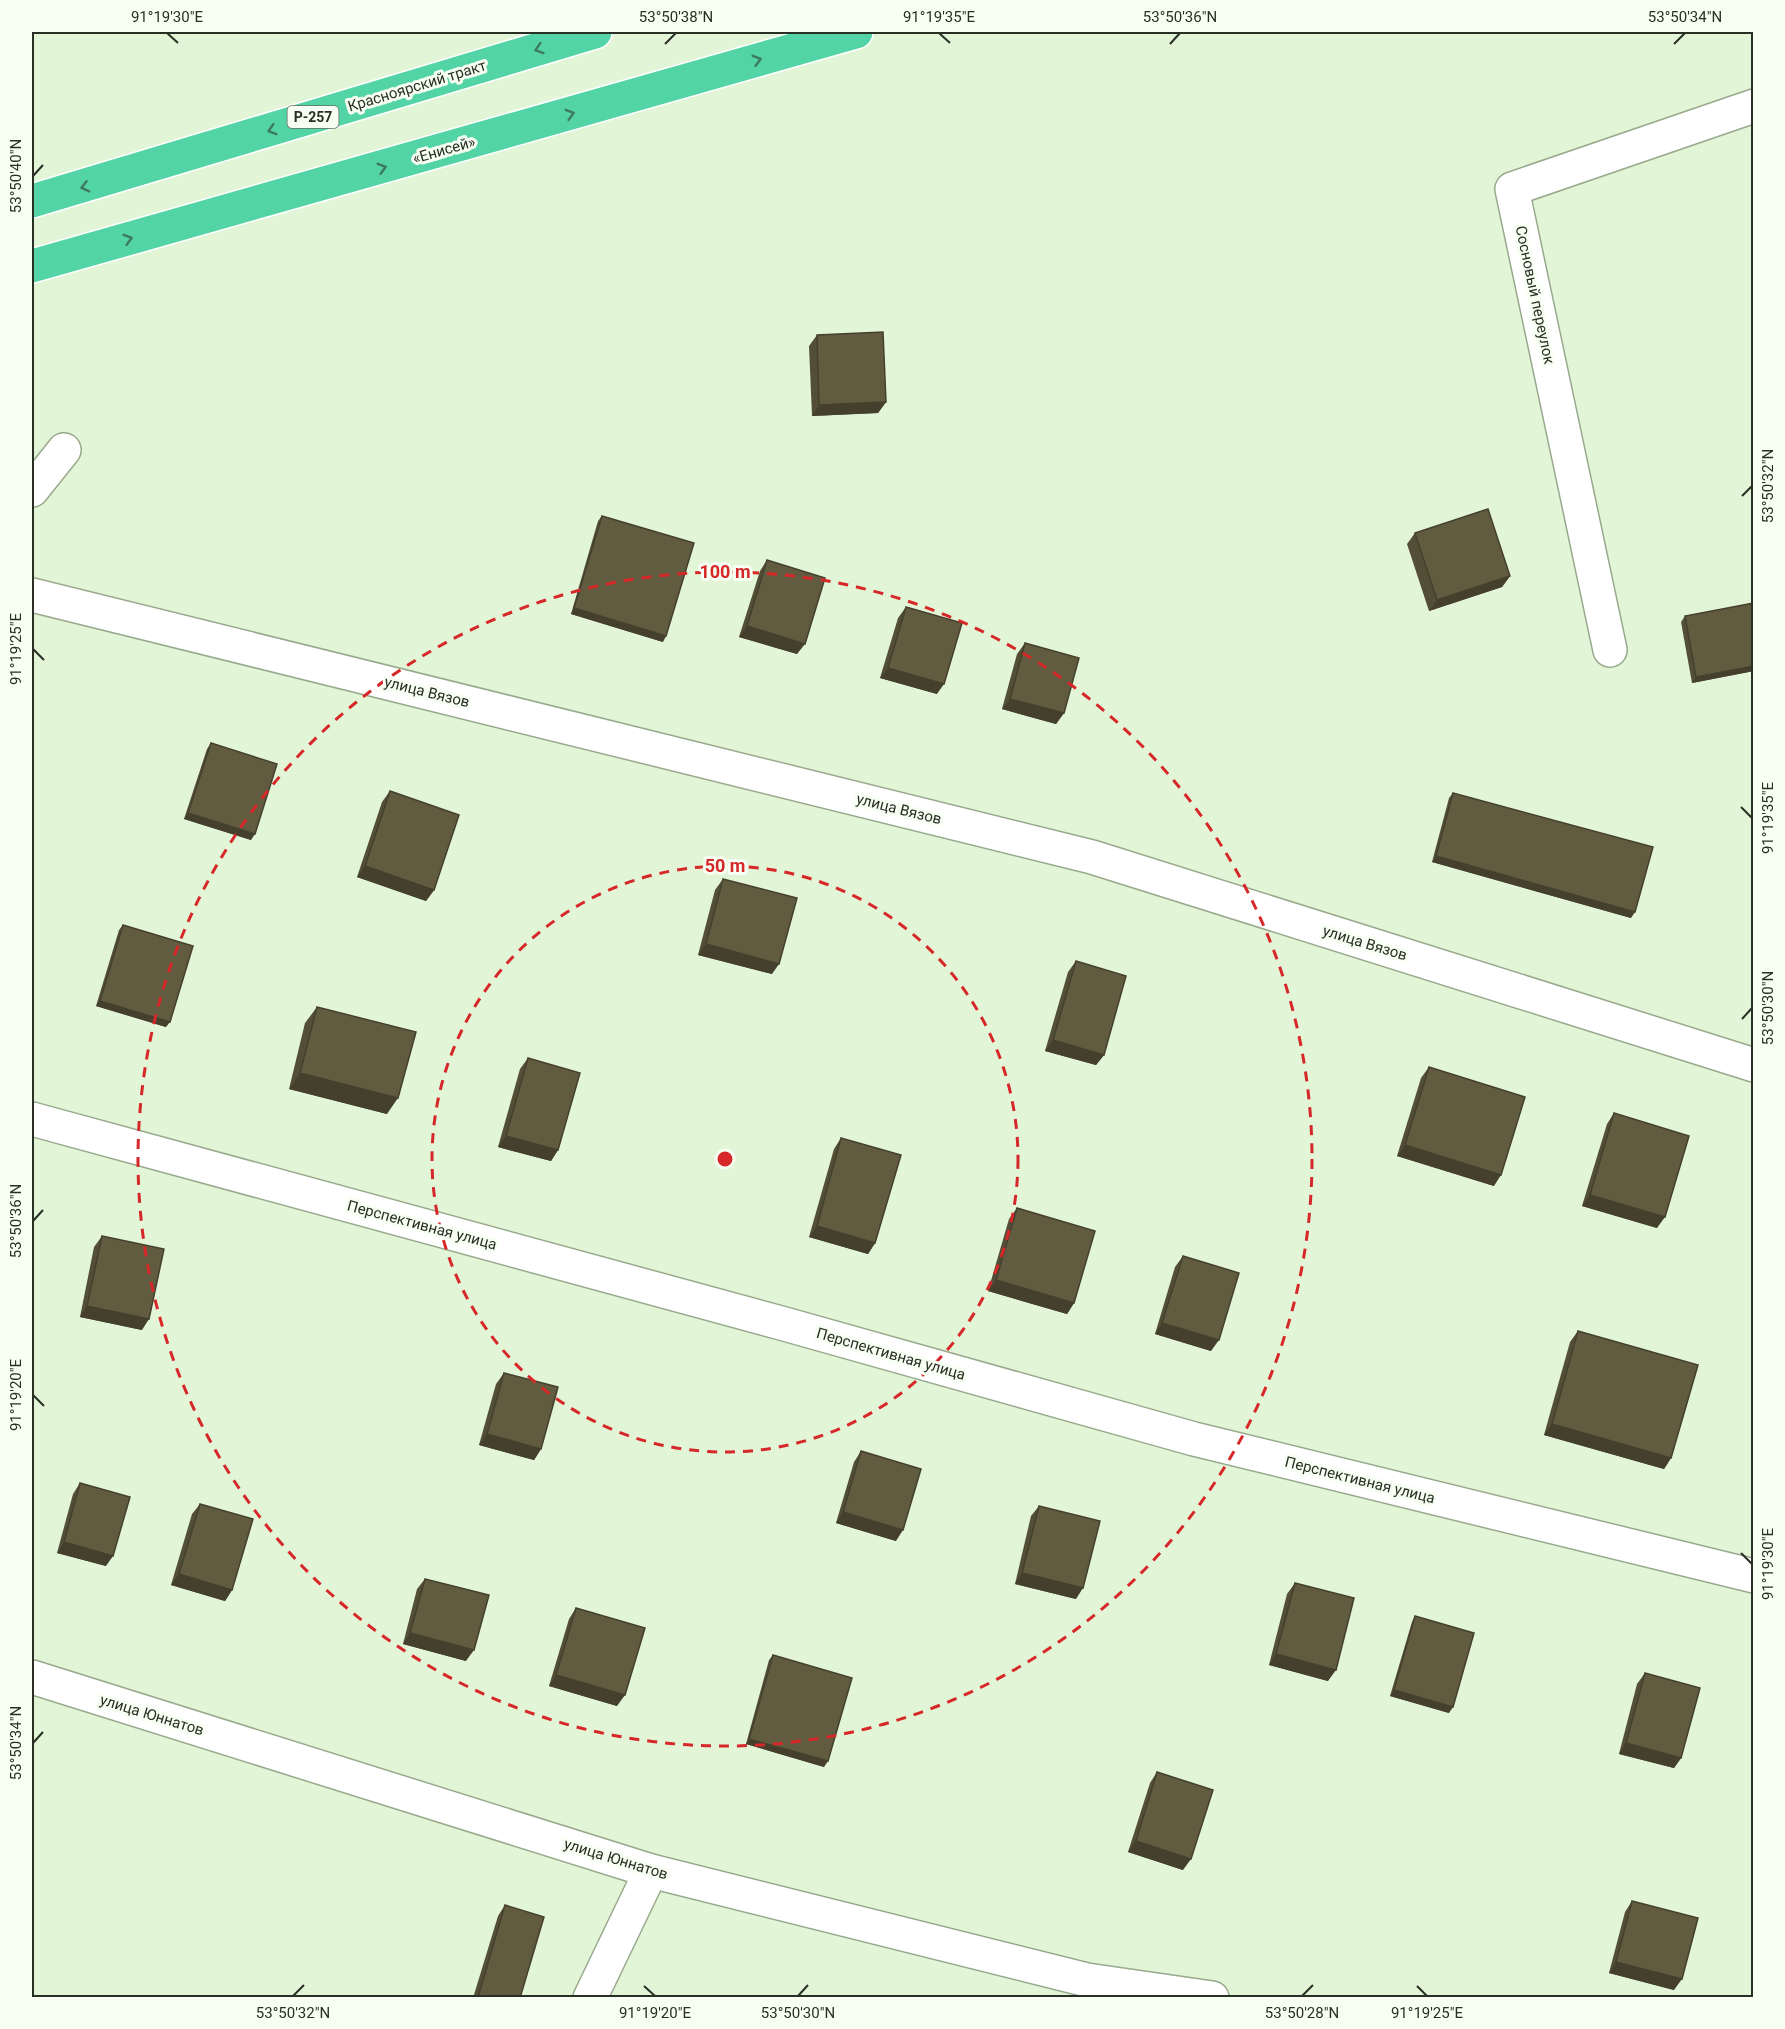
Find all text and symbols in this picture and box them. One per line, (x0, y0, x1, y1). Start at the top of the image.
text: 91°19'30"E (131, 8, 204, 26)
text: 53°50'38"N (639, 8, 713, 26)
text: 91°19'35"E (903, 8, 976, 26)
text: 53°50'36"N (1143, 8, 1217, 26)
text: 53°50'34"N (1648, 8, 1722, 26)
one-way arrow (534, 42, 545, 54)
one-way arrow (751, 55, 762, 67)
street label: Красноярский тракт (346, 56, 488, 116)
road number: Р-257 (288, 106, 338, 128)
one-way arrow (564, 109, 575, 121)
one-way arrow (267, 123, 278, 135)
street label: «Енисей» (411, 132, 477, 168)
text: 53°50'40"N (7, 139, 25, 213)
one-way arrow (377, 163, 387, 175)
one-way arrow (80, 180, 91, 192)
street label: Сосновый переулок (1512, 224, 1558, 366)
one-way arrow (122, 234, 133, 246)
text: 53°50'32"N (1759, 449, 1777, 523)
text: 100 m (699, 561, 751, 582)
text: 91°19'25"E (7, 612, 25, 685)
street label: улица Вязов (383, 673, 471, 711)
text: 91°19'35"E (1759, 781, 1777, 854)
street label: улица Вязов (855, 790, 943, 828)
text: 50 m (705, 855, 745, 876)
street label: улица Вязов (1321, 922, 1409, 964)
text: 53°50'30"N (1759, 971, 1777, 1045)
centre of rings (715, 1149, 735, 1169)
text: 53°50'36"N (7, 1184, 25, 1258)
street label: Перспективная улица (345, 1196, 499, 1254)
street label: Перспективная улица (814, 1324, 968, 1384)
text: 91°19'20"E (7, 1358, 25, 1431)
street label: Перспективная улица (1283, 1453, 1437, 1507)
text: 91°19'30"E (1759, 1527, 1777, 1600)
street label: улица Юннатов (98, 1691, 206, 1739)
text: 53°50'34"N (7, 1706, 25, 1780)
street label: улица Юннатов (562, 1835, 670, 1883)
text: 53°50'32"N (256, 2004, 330, 2022)
text: 91°19'20"E (619, 2004, 692, 2022)
text: 53°50'30"N (761, 2004, 835, 2022)
text: 53°50'28"N (1265, 2004, 1339, 2022)
text: 91°19'25"E (1391, 2004, 1464, 2022)

